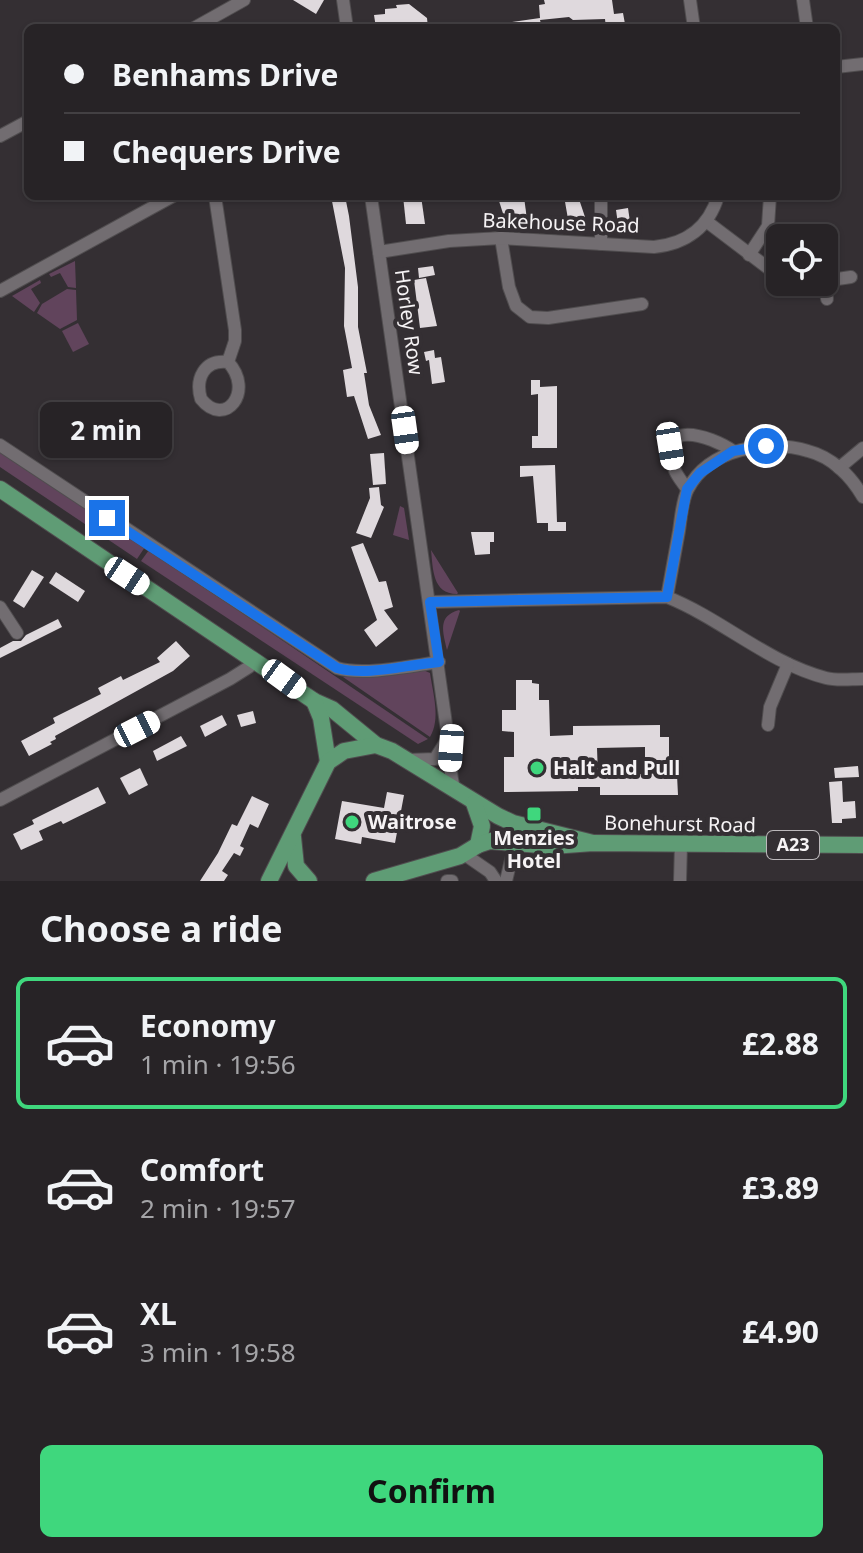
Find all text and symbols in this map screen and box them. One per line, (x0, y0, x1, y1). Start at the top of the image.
text: Benhams Drive (112, 54, 338, 95)
text: Chequers Drive (112, 131, 341, 172)
street label: Bakehouse Road (482, 206, 640, 239)
map controls (766, 224, 838, 296)
button: locate (766, 224, 838, 296)
street label: Horley Row (389, 267, 430, 377)
callout: 2 min (41, 402, 173, 458)
car (390, 405, 420, 455)
text: 2 min (70, 412, 142, 448)
car (654, 420, 686, 472)
route start (748, 428, 784, 464)
route end (89, 500, 125, 536)
car (100, 553, 154, 599)
car (258, 655, 310, 703)
car (110, 707, 164, 751)
car (437, 723, 465, 773)
place label: Halt and Pull (553, 754, 680, 781)
marker: Halt and Pull (528, 759, 546, 777)
marker: Menzies Hotel (525, 805, 543, 823)
place label: Waitrose (368, 808, 457, 835)
street label: Bonehurst Road (604, 809, 756, 838)
marker: Waitrose (343, 813, 361, 831)
place label: Menzies Hotel (493, 824, 575, 874)
road number: A23 (767, 831, 819, 859)
text: Choose a ride (40, 904, 282, 953)
text: Economy (140, 1005, 276, 1046)
icon: car (44, 1007, 116, 1079)
text: £2.88 (742, 1023, 819, 1064)
text: 1 min · 19:56 (140, 1046, 296, 1082)
text: Comfort (140, 1149, 264, 1190)
icon: car (44, 1151, 116, 1223)
text: £3.89 (742, 1167, 819, 1208)
text: 2 min · 19:57 (140, 1190, 296, 1226)
text: XL (140, 1293, 177, 1334)
icon: car (44, 1295, 116, 1367)
text: £4.90 (742, 1311, 819, 1352)
text: 3 min · 19:58 (140, 1334, 296, 1370)
button: Confirm (40, 1445, 823, 1537)

